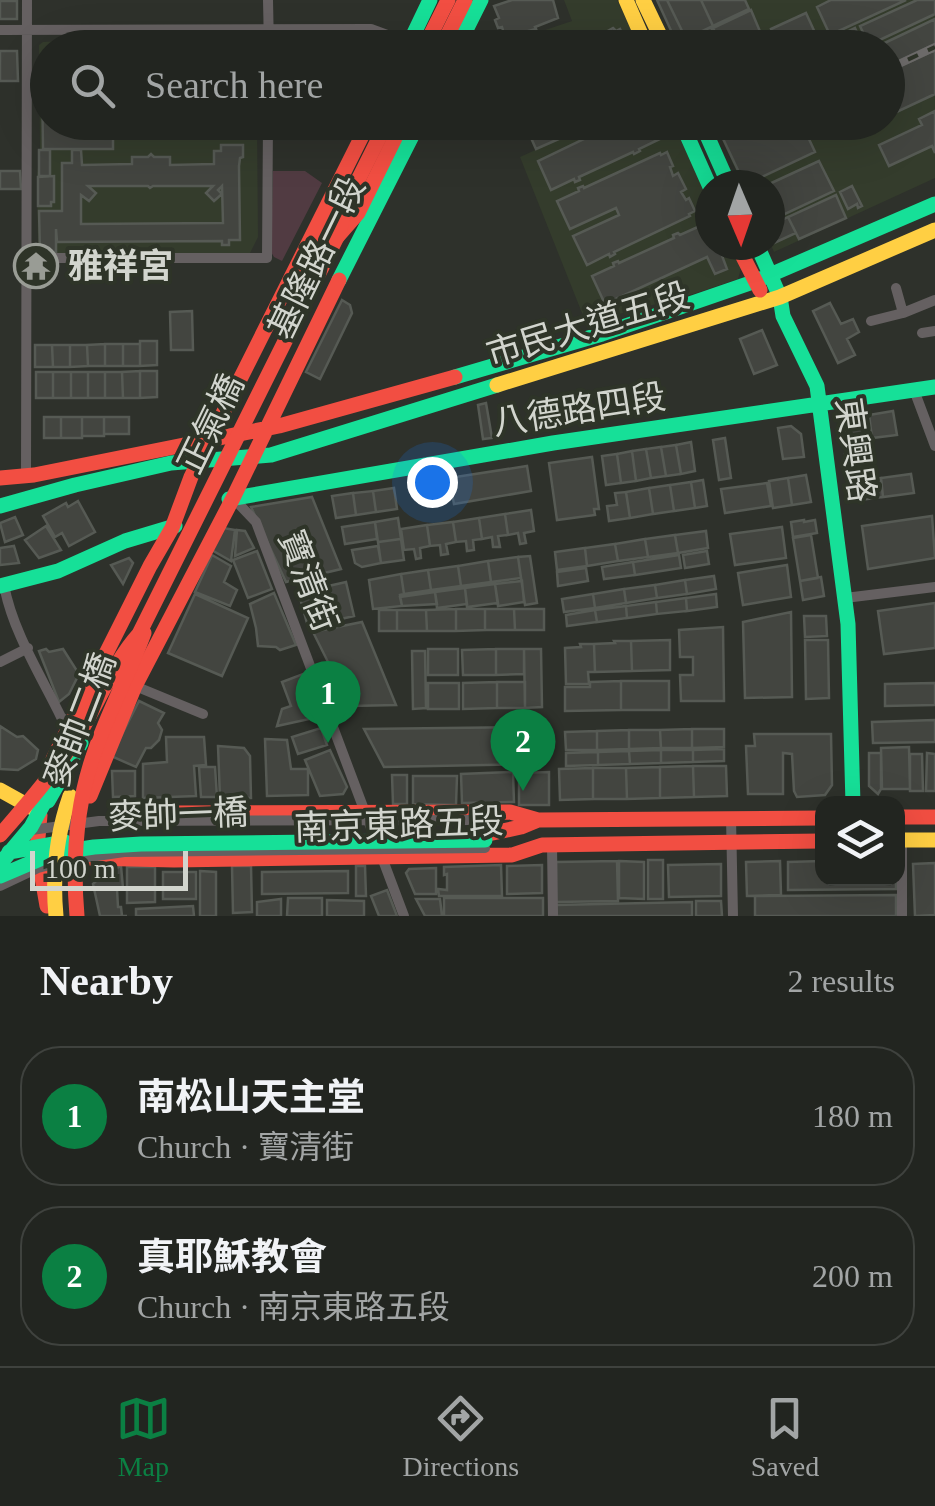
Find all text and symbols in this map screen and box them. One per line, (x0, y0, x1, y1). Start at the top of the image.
search box (30, 30, 905, 140)
icon: search (65, 58, 120, 113)
text: Search here (145, 64, 323, 106)
north arrow (695, 170, 785, 260)
street label: 基隆路一段 (261, 171, 373, 345)
temple icon: 雅祥宮 (13, 243, 59, 289)
place label: 雅祥宮 (68, 247, 173, 286)
street label: 市民大道五段 (482, 276, 694, 374)
street label: 正氣橋 (170, 368, 252, 480)
street label: 八德路四段 (490, 377, 668, 443)
street label: 東興路 (828, 395, 882, 505)
your location (407, 457, 458, 508)
street label: 寶清街 (271, 525, 345, 637)
street label: 麥帥二橋 (37, 648, 123, 792)
pin: 1 (296, 660, 360, 743)
pin: 2 (490, 708, 556, 791)
street label: 麥帥一橋 (107, 793, 249, 837)
map controls (815, 796, 905, 886)
button: layers (815, 796, 905, 886)
street label: 南京東路五段 (293, 802, 505, 848)
scale bar (30, 846, 188, 890)
text: 100 m (45, 853, 116, 884)
text: Nearby (40, 958, 173, 1004)
text: 2 results (787, 963, 895, 999)
text: 南松山天主堂 (137, 1076, 365, 1118)
text: 1 (67, 1098, 83, 1134)
text: 180 m (812, 1098, 893, 1134)
text: Church · 寶清街 (137, 1129, 354, 1165)
text: 真耶穌教會 (137, 1236, 327, 1278)
text: 2 (67, 1258, 83, 1294)
text: 200 m (812, 1258, 893, 1294)
text: Church · 南京東路五段 (137, 1289, 450, 1325)
tab: Map (116, 1391, 171, 1483)
tab: Directions (402, 1391, 519, 1483)
tab: Saved (751, 1391, 819, 1483)

